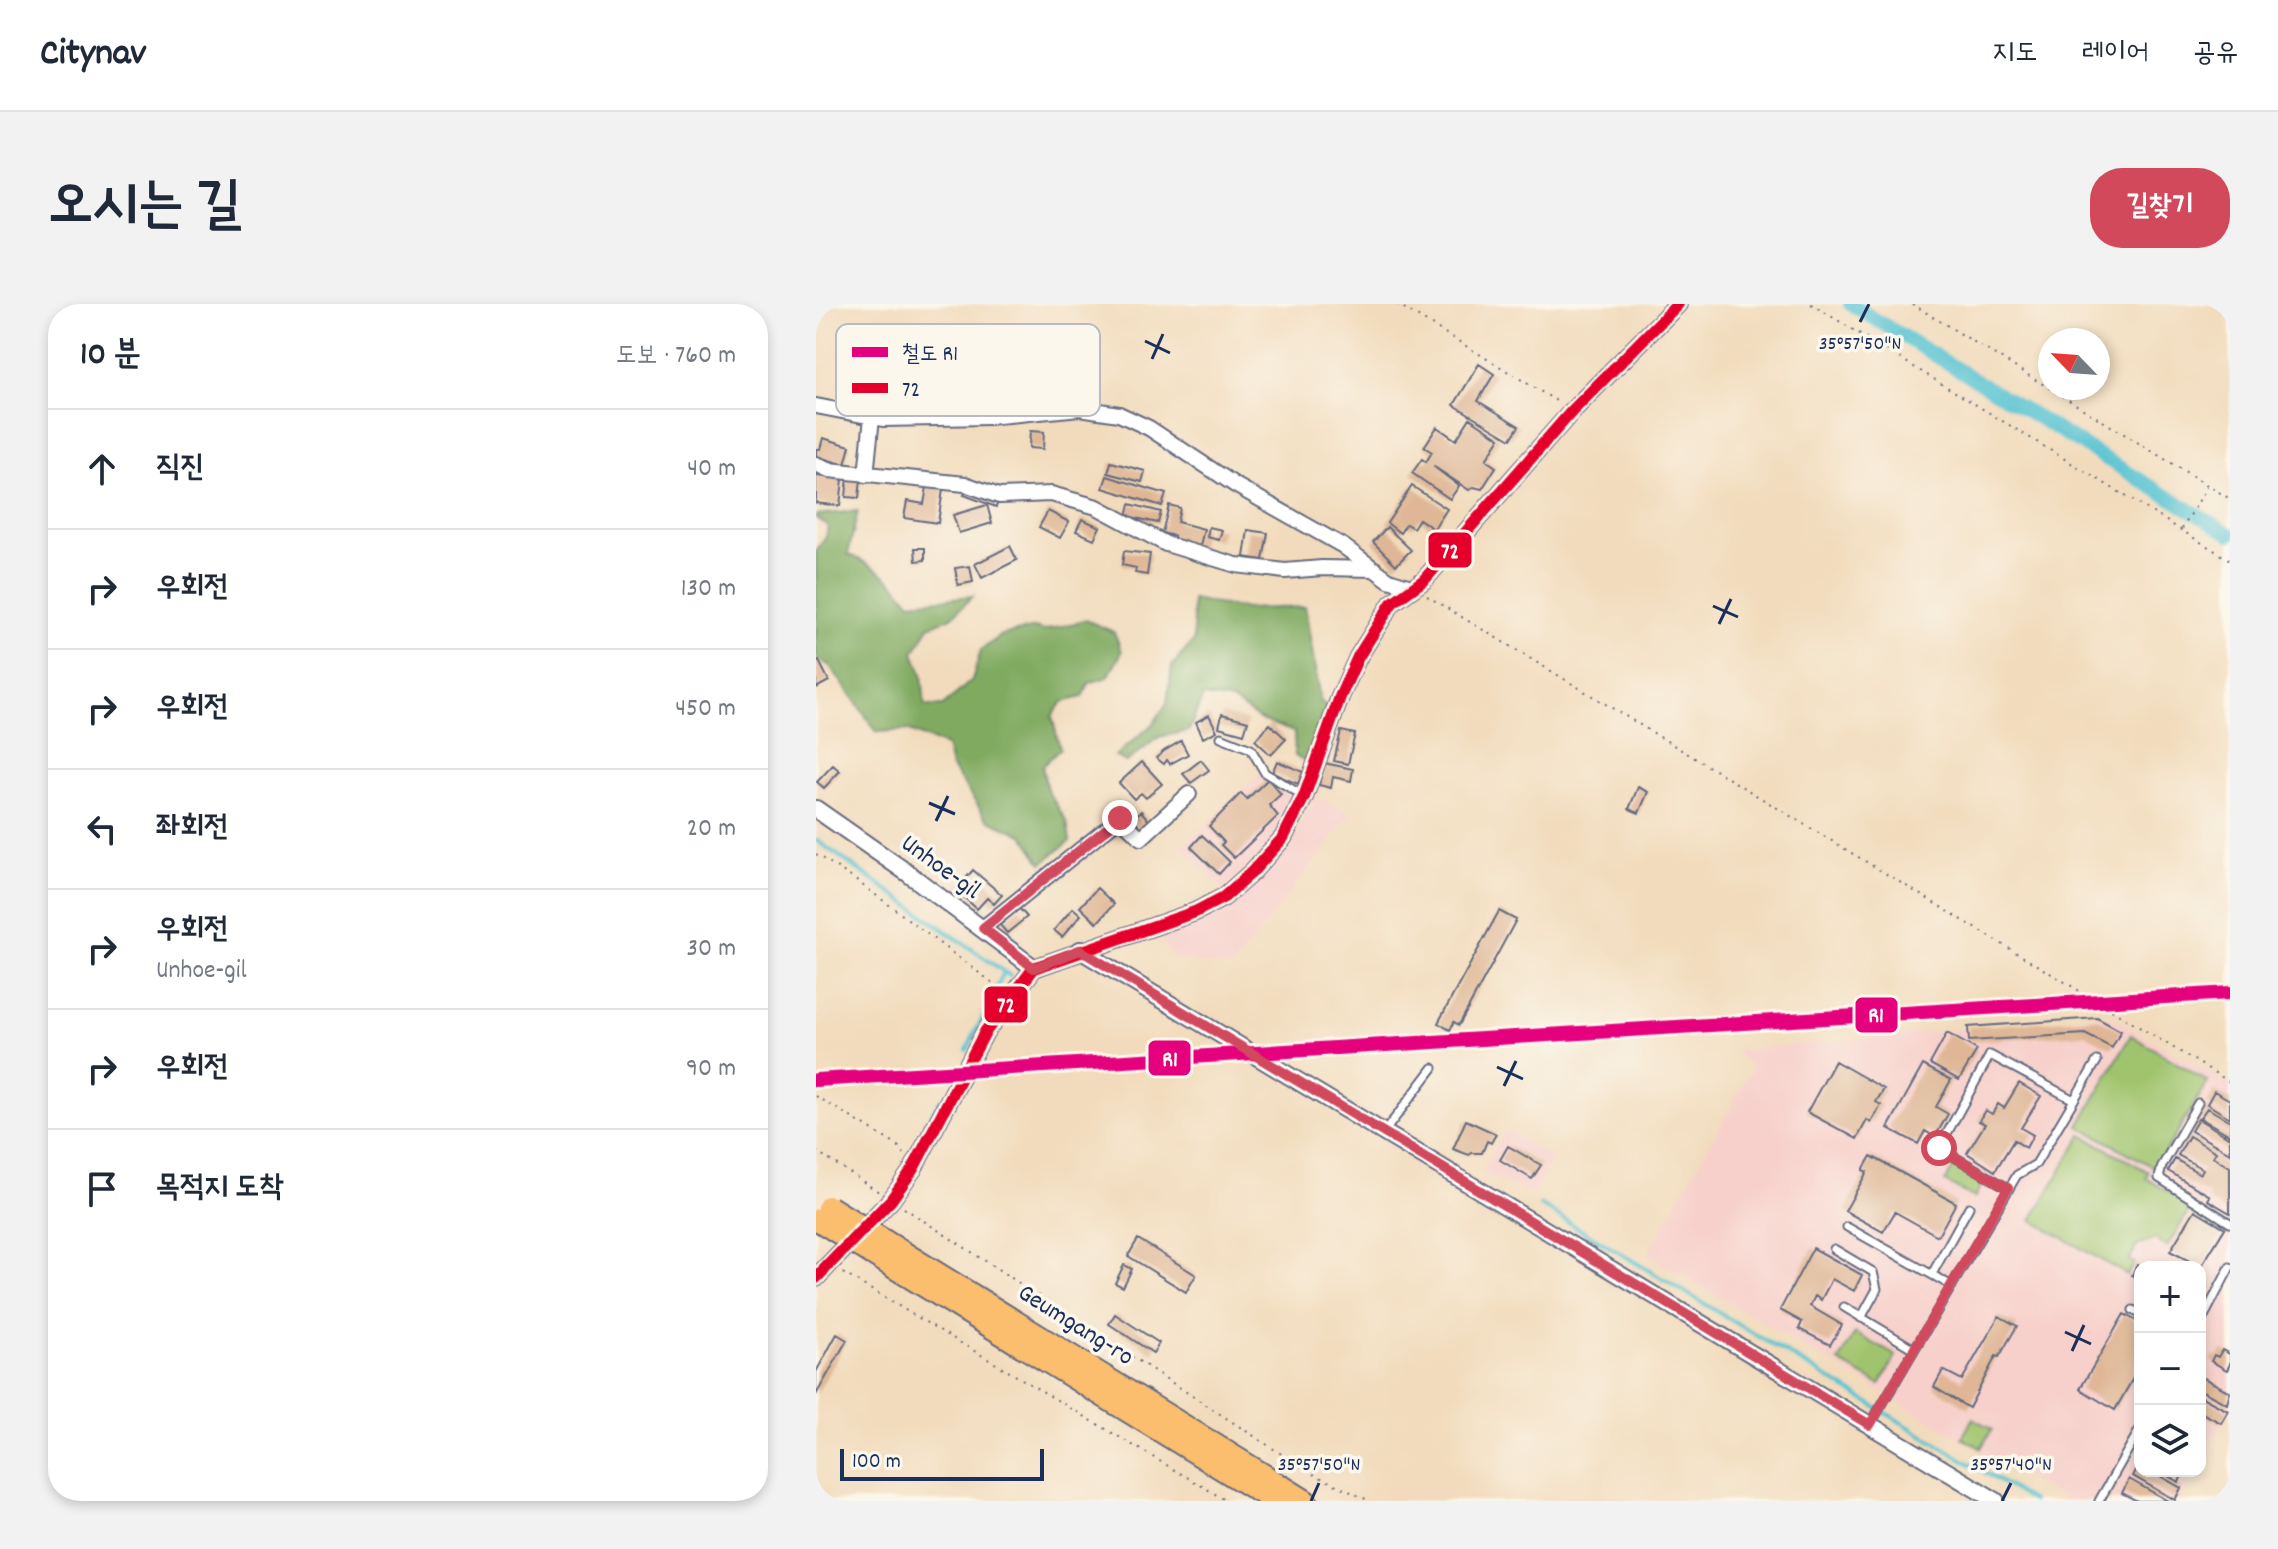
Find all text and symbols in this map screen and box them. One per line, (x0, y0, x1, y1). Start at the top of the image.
text: Citynav (40, 28, 146, 83)
text: 지도 (1992, 35, 2037, 75)
text: 레이어 (2081, 35, 2149, 75)
text: 공유 (2193, 35, 2238, 75)
button: 길찾기 (2090, 168, 2230, 248)
text: 오시는 길 (48, 169, 241, 249)
legend (836, 324, 1100, 416)
north arrow (2038, 328, 2110, 400)
text: 35°57'50"N (1819, 331, 1901, 359)
text: 10 분 (80, 332, 141, 381)
text: 도보 · 760 m (616, 338, 736, 375)
text: 철도 R1 (902, 340, 958, 371)
text: 72 (902, 376, 920, 407)
icon: ahead (80, 447, 124, 491)
text: 직진 (156, 448, 204, 491)
text: 40 m (687, 451, 736, 488)
line badge: 72 (1427, 531, 1473, 569)
text: 72 (1441, 538, 1459, 569)
icon: right (80, 567, 124, 611)
text: 우회전 (156, 568, 228, 611)
text: 130 m (681, 571, 736, 608)
icon: right (80, 687, 124, 731)
text: 우회전 (156, 688, 228, 731)
text: 450 m (675, 691, 736, 728)
route end (1102, 800, 1138, 836)
icon: left (80, 807, 124, 851)
text: 좌회전 (156, 808, 228, 851)
text: 20 m (687, 811, 736, 848)
street label: Unhoe-gil (892, 826, 988, 910)
text: 우회전 (156, 910, 228, 953)
icon: right (80, 927, 124, 971)
text: 30 m (686, 931, 736, 968)
text: Unhoe-gil (156, 953, 247, 990)
line badge: 72 (983, 985, 1029, 1024)
text: 72 (997, 992, 1015, 1023)
line badge: R1 (1854, 996, 1899, 1034)
text: R1 (1868, 1002, 1884, 1033)
line badge: R1 (1147, 1039, 1192, 1077)
text: R1 (1162, 1046, 1178, 1077)
icon: right (80, 1047, 124, 1091)
text: 우회전 (156, 1048, 228, 1091)
text: 90 m (686, 1051, 736, 1088)
route start (1921, 1130, 1957, 1166)
icon: arrive (80, 1167, 124, 1211)
text: 목적지 도착 (156, 1168, 284, 1211)
map controls (2134, 1261, 2206, 1477)
button: + (2134, 1261, 2206, 1333)
street label: Geumgang-ro (1010, 1276, 1140, 1376)
button: − (2134, 1333, 2206, 1405)
button: layers (2134, 1405, 2206, 1477)
scale bar (840, 1445, 1044, 1481)
text: 100 m (852, 1447, 901, 1478)
text: 35°57'50"N (1278, 1452, 1360, 1480)
text: 35°57'40"N (1970, 1452, 2052, 1480)

